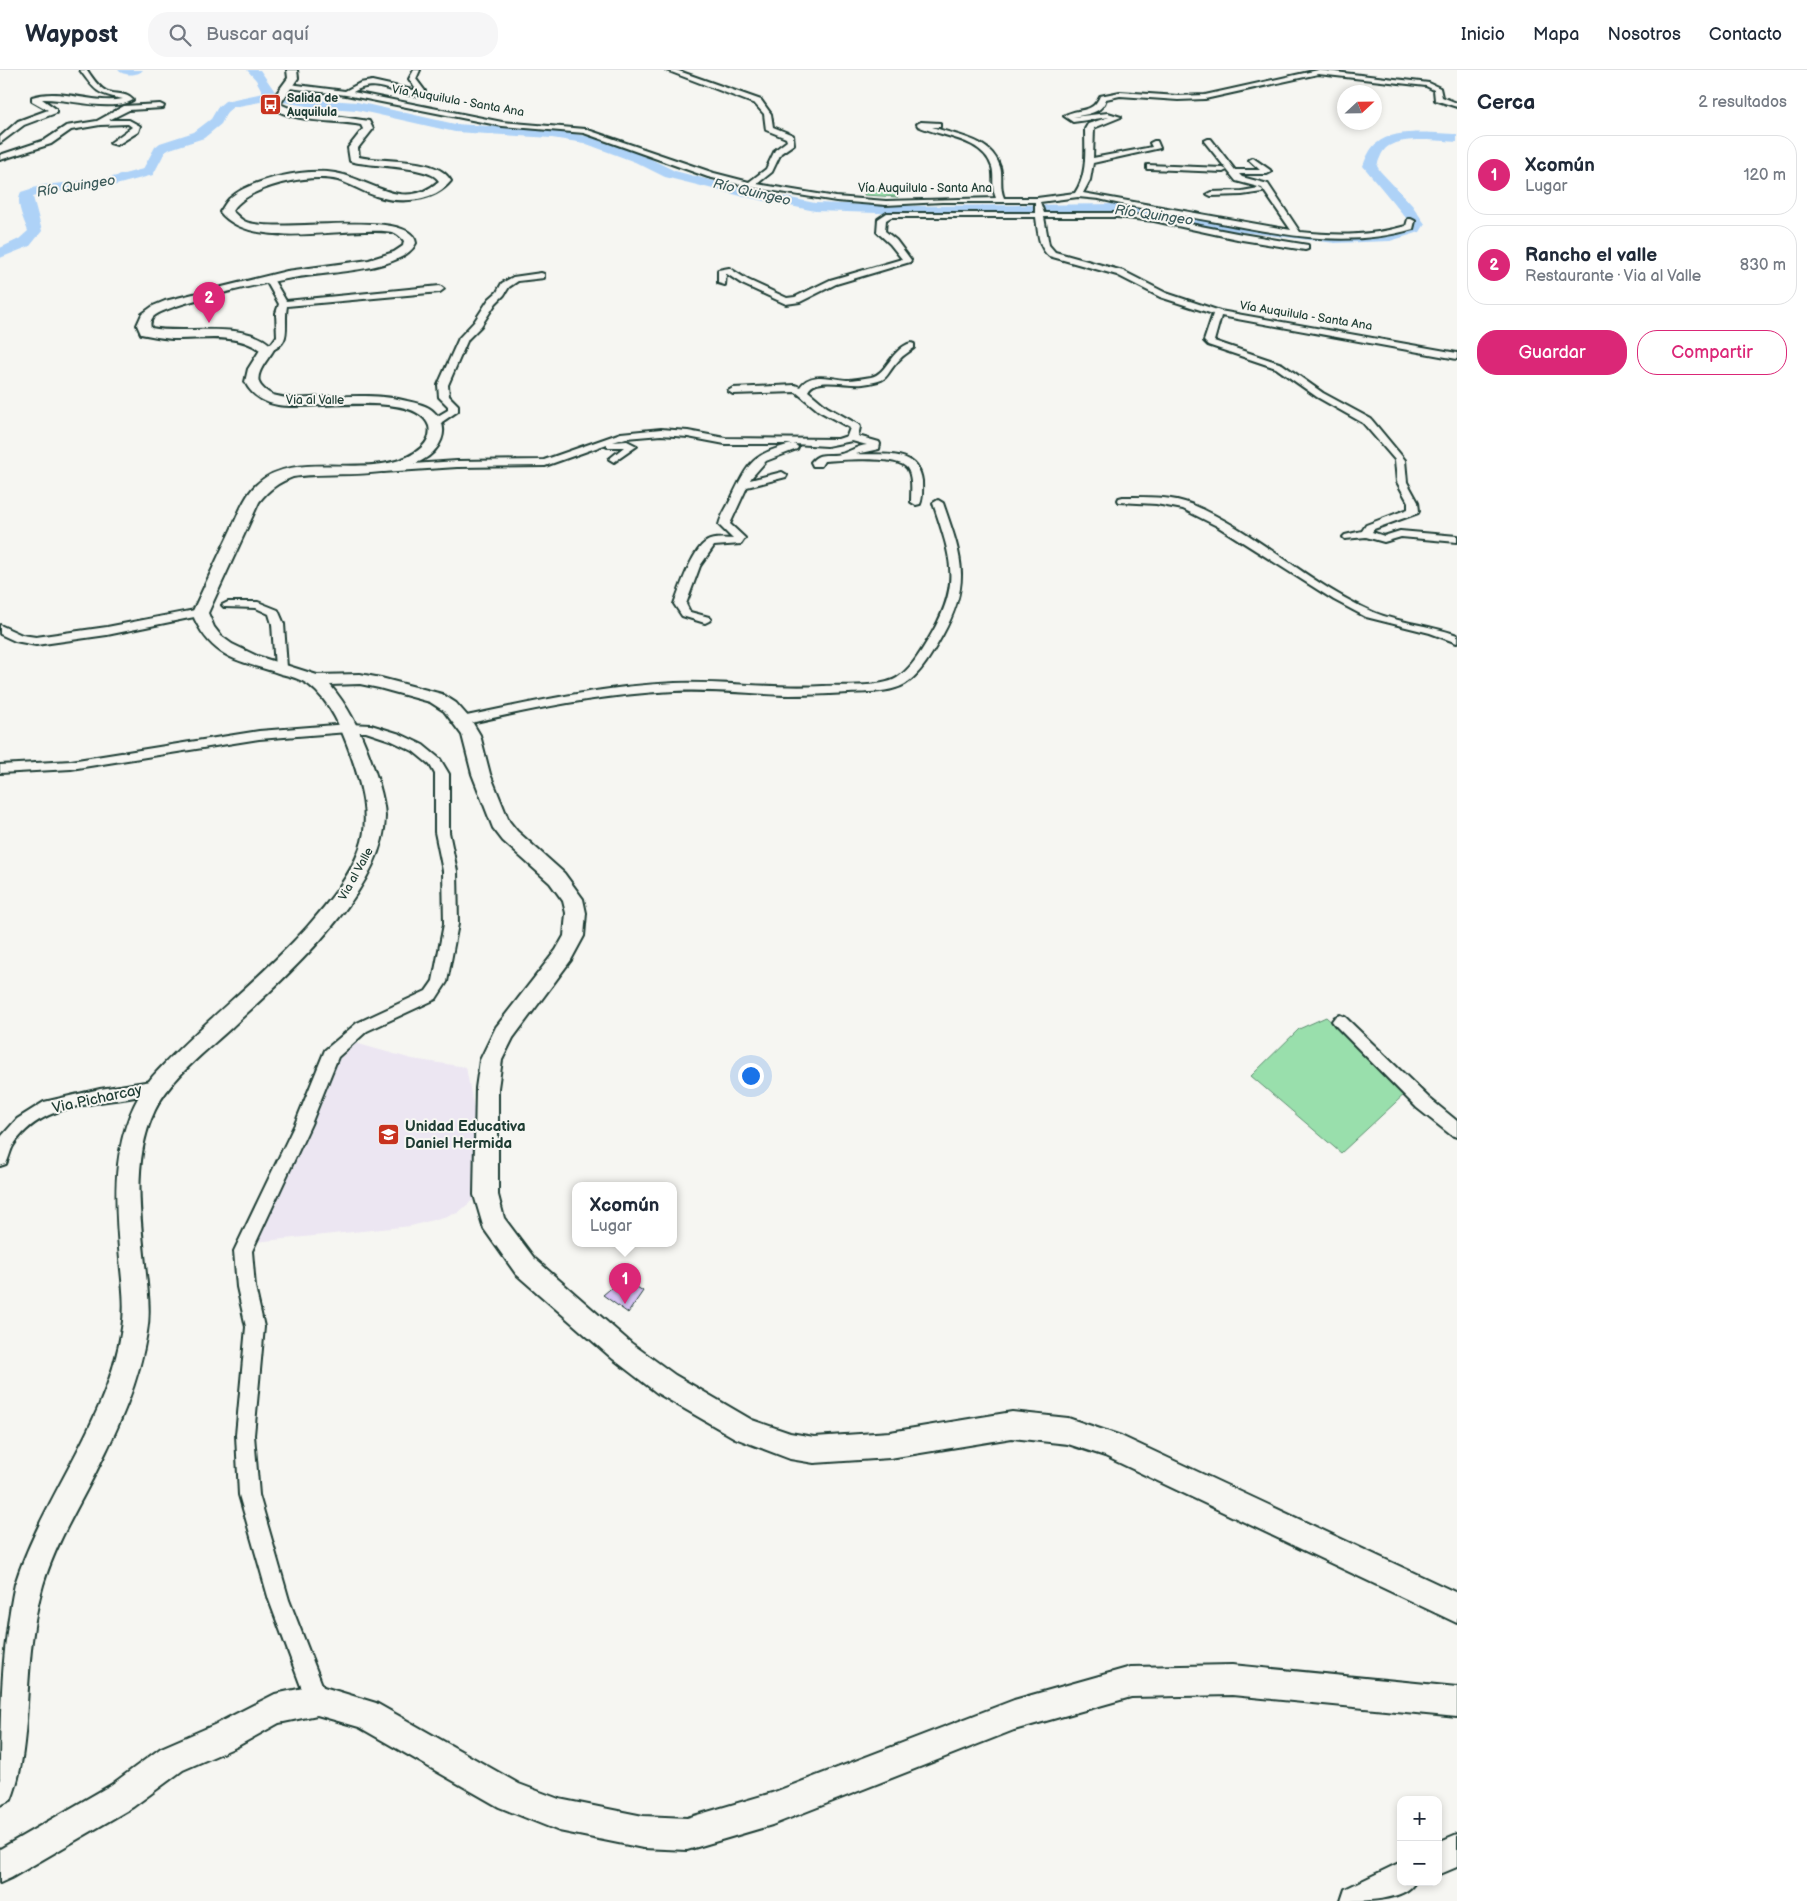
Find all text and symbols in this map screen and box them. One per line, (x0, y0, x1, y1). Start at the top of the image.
search box (148, 12, 498, 57)
text: Waypost (25, 20, 118, 49)
icon: search (166, 21, 194, 49)
text: Buscar aquí (206, 23, 309, 46)
text: Inicio (1461, 24, 1505, 45)
text: Mapa (1533, 24, 1579, 45)
text: Nosotros (1607, 24, 1681, 45)
text: Contacto (1709, 24, 1782, 45)
street label: Vía Auquilula - Santa Ana (391, 82, 526, 120)
north arrow (1337, 85, 1382, 130)
text: Cerca (1477, 90, 1535, 115)
place label: Salida de Auquilula (286, 91, 338, 120)
bus stop icon: Salida de Auquilula (259, 93, 283, 117)
text: 2 resultados (1698, 93, 1787, 112)
text: Xcomún (1525, 154, 1595, 177)
text: 1 (1491, 166, 1497, 185)
text: 120 m (1743, 166, 1786, 185)
water label: Río Quingeo (36, 171, 116, 201)
water label: Río Quingeo (712, 175, 792, 209)
text: Lugar (1525, 177, 1567, 196)
street label: Vía Auquilula - Santa Ana (858, 181, 992, 196)
water label: Río Quingeo (1114, 201, 1194, 229)
text: Rancho el valle (1525, 244, 1657, 267)
text: 2 (1489, 256, 1499, 275)
text: 830 m (1740, 256, 1786, 275)
text: Restaurante · Via al Valle (1525, 267, 1701, 286)
pin: 2 (193, 282, 225, 323)
street label: Vía Auquilula - Santa Ana (1239, 298, 1374, 334)
button: Guardar (1477, 330, 1627, 375)
button: Compartir (1637, 330, 1787, 375)
street label: Via al Valle (286, 393, 344, 408)
street label: Via al Valle (335, 845, 377, 903)
your location (738, 1063, 764, 1089)
street label: Via Picharcay (50, 1080, 144, 1118)
place label: Unidad Educativa Daniel Hermida (405, 1117, 526, 1153)
school or university icon: Unidad Educativa Daniel Hermida (377, 1123, 401, 1147)
popup (572, 1182, 677, 1247)
text: Xcomún (590, 1194, 659, 1217)
text: Lugar (590, 1217, 632, 1236)
pin: 1 (609, 1263, 641, 1304)
map controls (1397, 1796, 1442, 1886)
button: + (1397, 1796, 1442, 1841)
button: − (1397, 1841, 1442, 1886)

